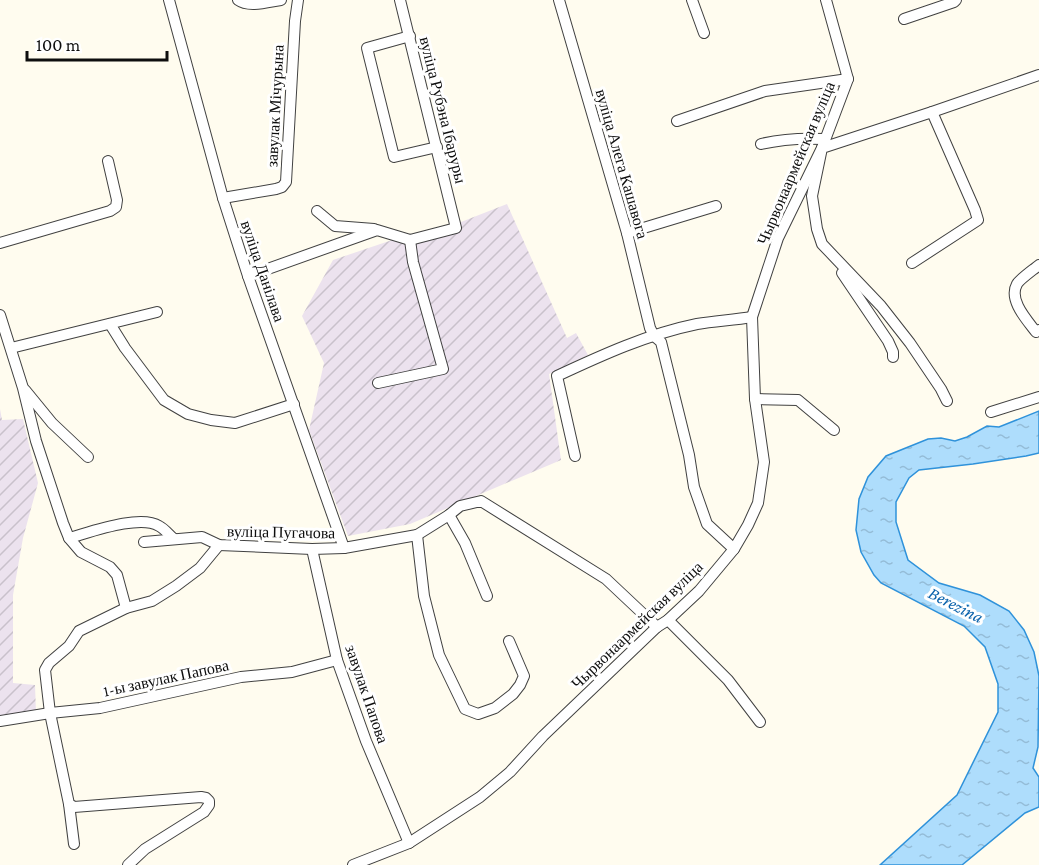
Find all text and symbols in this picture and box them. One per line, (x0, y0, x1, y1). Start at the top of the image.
scale bar (27, 24, 166, 62)
text: 100 m (36, 35, 81, 55)
street label: вуліца Рубэна Ібаруры (416, 35, 470, 186)
street label: завулак Мічурына (263, 44, 288, 168)
street label: Чырвонаармейская вуліца (754, 79, 839, 247)
street label: вуліца Алега Кашавога (592, 87, 652, 241)
street label: вуліца Данілава (237, 218, 288, 324)
street label: вуліца Пугачова (227, 523, 335, 542)
street label: Чырвонаармейская вуліца (568, 558, 707, 693)
water label: Berezina (925, 583, 987, 627)
street label: завулак Папова (341, 643, 392, 746)
street label: 1-ы завулак Папова (102, 656, 231, 701)

